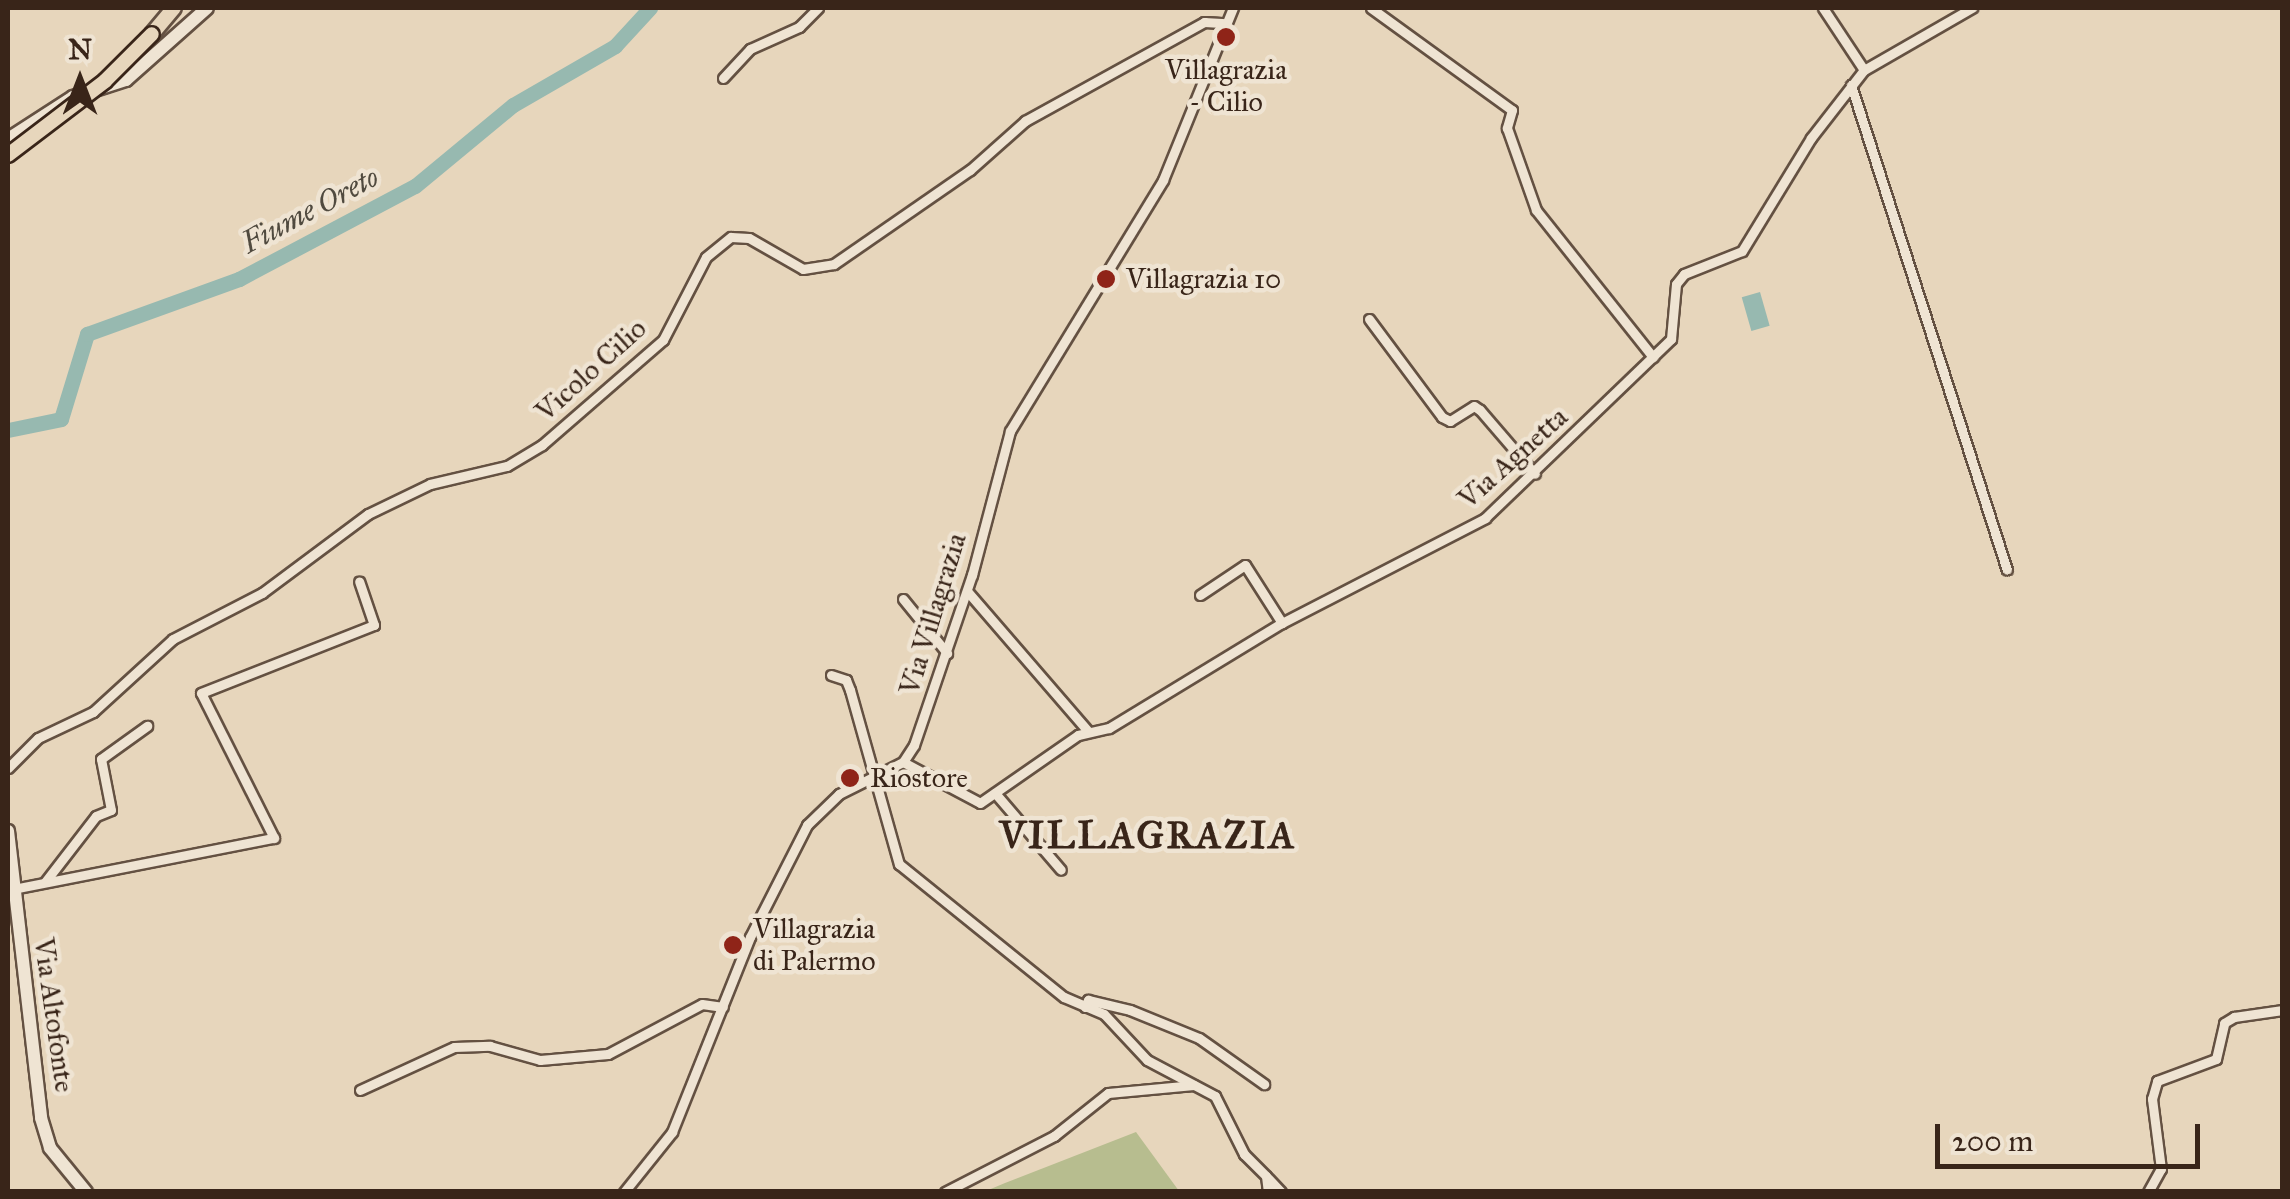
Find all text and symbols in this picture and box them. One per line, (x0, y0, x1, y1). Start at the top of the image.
marker: Villagrazia - Cilio (1215, 26, 1237, 48)
north arrow (30, 30, 130, 130)
text: N (68, 32, 92, 67)
place label: Villagrazia - Cilio (1165, 53, 1287, 119)
water label: Fiume Oreto (235, 159, 385, 261)
place label: Villagrazia 10 (1126, 262, 1281, 296)
marker: Villagrazia 10 (1095, 268, 1117, 290)
street label: Vicolo Cilio (529, 312, 653, 428)
street label: Via Agnetta (1451, 400, 1575, 516)
street label: Via Villagrazia (893, 529, 973, 699)
place label: Riostore (870, 761, 968, 795)
marker: Riostore (839, 767, 861, 789)
district label: VILLAGRAZIA (999, 813, 1297, 859)
place label: Villagrazia di Palermo (753, 912, 876, 978)
marker: Villagrazia di Palermo (722, 934, 744, 956)
street label: Via Altofonte (27, 936, 81, 1094)
scale bar (1940, 1104, 2205, 1166)
text: 200 m (1952, 1123, 2033, 1159)

